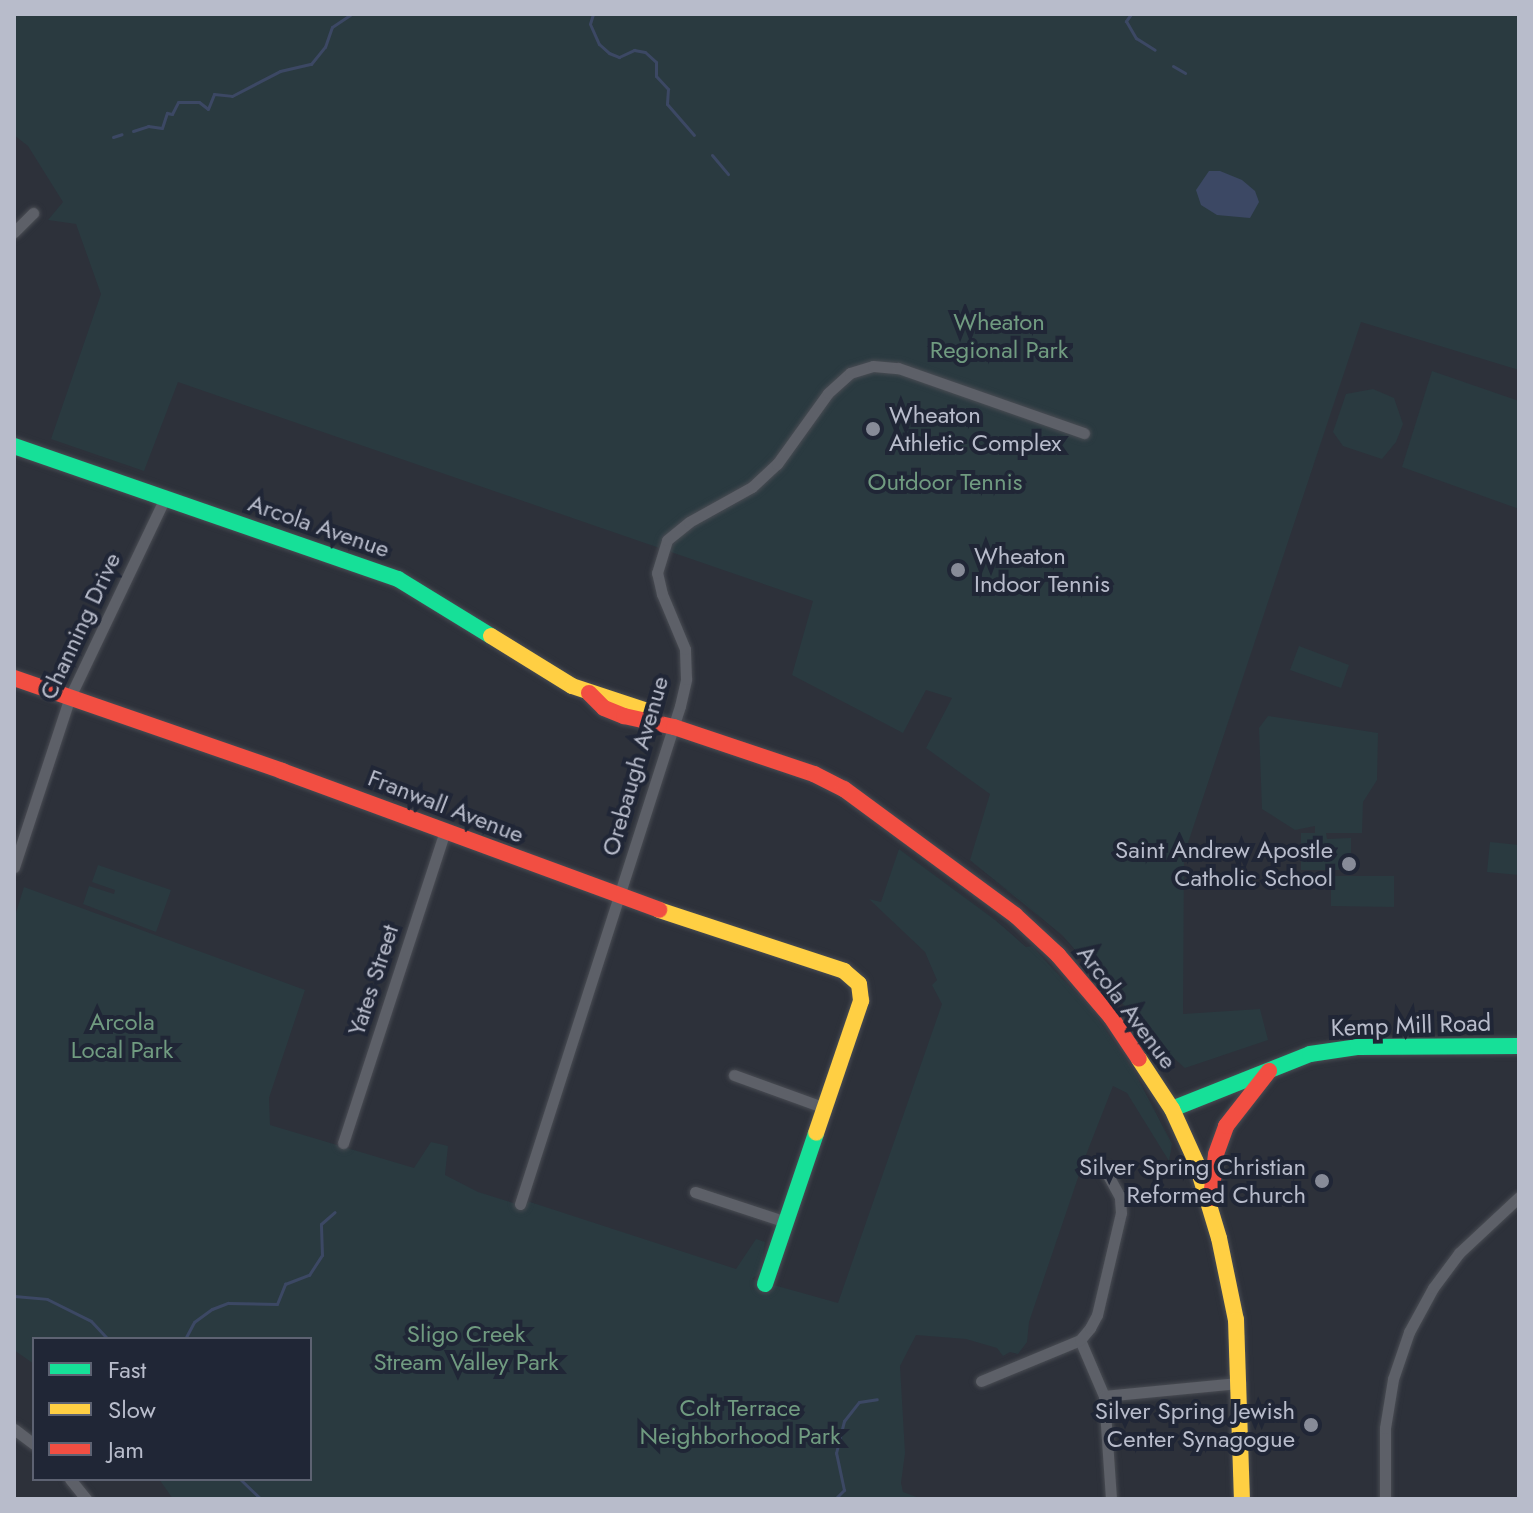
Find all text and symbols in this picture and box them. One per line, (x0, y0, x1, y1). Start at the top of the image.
park label: Wheaton Regional Park (930, 308, 1068, 364)
place label: Wheaton Athletic Complex (889, 401, 1061, 457)
marker: Wheaton Athletic Complex (864, 420, 882, 438)
park label: Outdoor Tennis (868, 468, 1022, 496)
street label: Arcola Avenue (245, 488, 393, 564)
place label: Wheaton Indoor Tennis (974, 542, 1110, 598)
street label: Channing Drive (33, 548, 127, 704)
marker: Wheaton Indoor Tennis (949, 561, 967, 579)
street label: Orebaugh Avenue (596, 673, 674, 859)
street label: Franwall Avenue (364, 763, 528, 849)
place label: Saint Andrew Apostle Catholic School (1115, 836, 1333, 892)
marker: Saint Andrew Apostle Catholic School (1340, 855, 1358, 873)
street label: Yates Street (342, 921, 404, 1039)
street label: Arcola Avenue (1071, 940, 1183, 1074)
park label: Arcola Local Park (71, 1008, 173, 1064)
street label: Kemp Mill Road (1330, 1008, 1492, 1042)
place label: Silver Spring Christian Reformed Church (1079, 1153, 1306, 1209)
marker: Silver Spring Christian Reformed Church (1313, 1172, 1331, 1190)
park label: Sligo Creek Stream Valley Park (373, 1320, 559, 1376)
legend (32, 1337, 312, 1481)
text: Fast (108, 1352, 146, 1387)
text: Slow (108, 1392, 156, 1427)
park label: Colt Terrace Neighborhood Park (640, 1394, 840, 1450)
place label: Silver Spring Jewish Center Synagogue (1095, 1397, 1295, 1453)
marker: Silver Spring Jewish Center Synagogue (1302, 1416, 1320, 1434)
text: Jam (108, 1432, 144, 1467)

